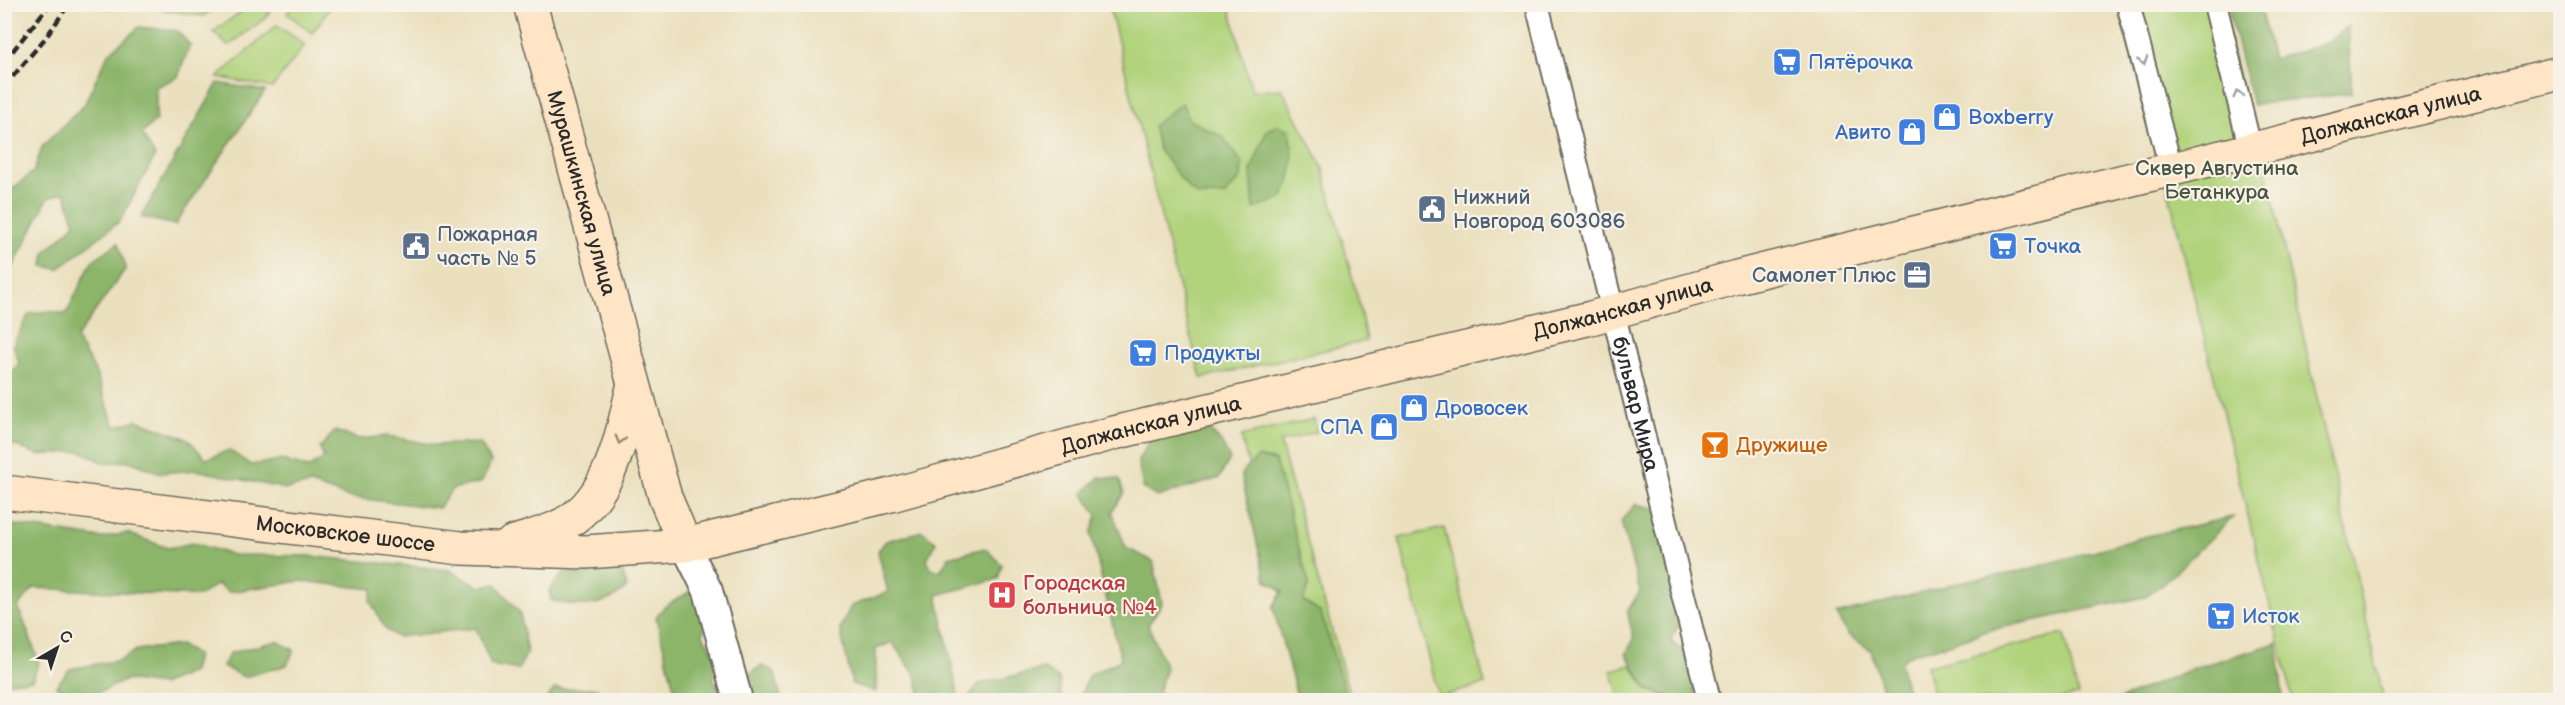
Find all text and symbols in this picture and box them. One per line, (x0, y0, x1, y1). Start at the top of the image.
supermarket icon: Пятёрочка (1771, 46, 1803, 78)
place label: Пятёрочка (1808, 50, 1914, 75)
one-way arrow (2135, 56, 2148, 66)
street label: Должанская улица (2298, 81, 2484, 150)
street label: Мурашкинская улица (541, 88, 621, 299)
one-way arrow (2232, 90, 2245, 100)
shop icon: Boxberry (1931, 101, 1963, 133)
place label: Boxberry (1968, 105, 2054, 130)
shop icon: Авито (1896, 116, 1928, 148)
place label: Авито (1834, 120, 1891, 145)
park label: Сквер Августина Бетанкура (2135, 156, 2299, 205)
place label: Нижний Новгород 603086 (1453, 185, 1626, 234)
public building icon: Нижний Новгород 603086 (1416, 193, 1448, 225)
place label: Пожарная часть № 5 (437, 222, 538, 271)
public building icon: Пожарная часть № 5 (400, 230, 432, 262)
supermarket icon: Точка (1987, 230, 2019, 262)
place label: Точка (2024, 234, 2082, 259)
office icon: Самолет Плюс (1901, 259, 1933, 291)
place label: Самолет Плюс (1752, 263, 1896, 288)
street label: Должанская улица (1530, 272, 1716, 345)
street label: бульвар Мира (1607, 334, 1664, 475)
supermarket icon: Продукты (1127, 337, 1159, 369)
place label: Продукты (1164, 341, 1260, 366)
street label: Должанская улица (1058, 391, 1244, 460)
shop icon: Дровосек (1398, 392, 1430, 424)
place label: Дровосек (1435, 396, 1528, 421)
shop icon: СПА (1368, 411, 1400, 443)
place label: СПА (1320, 415, 1363, 440)
bar icon: Дружище (1699, 429, 1731, 461)
place label: Дружище (1736, 433, 1828, 458)
one-way arrow (615, 434, 627, 445)
street label: Московское шоссе (254, 511, 437, 558)
place label: Городская больница №4 (1023, 571, 1157, 620)
hospital icon: Городская больница №4 (986, 579, 1018, 611)
supermarket icon: Исток (2205, 600, 2237, 632)
place label: Исток (2242, 604, 2299, 629)
north arrow (27, 618, 87, 678)
text: С (55, 627, 76, 648)

